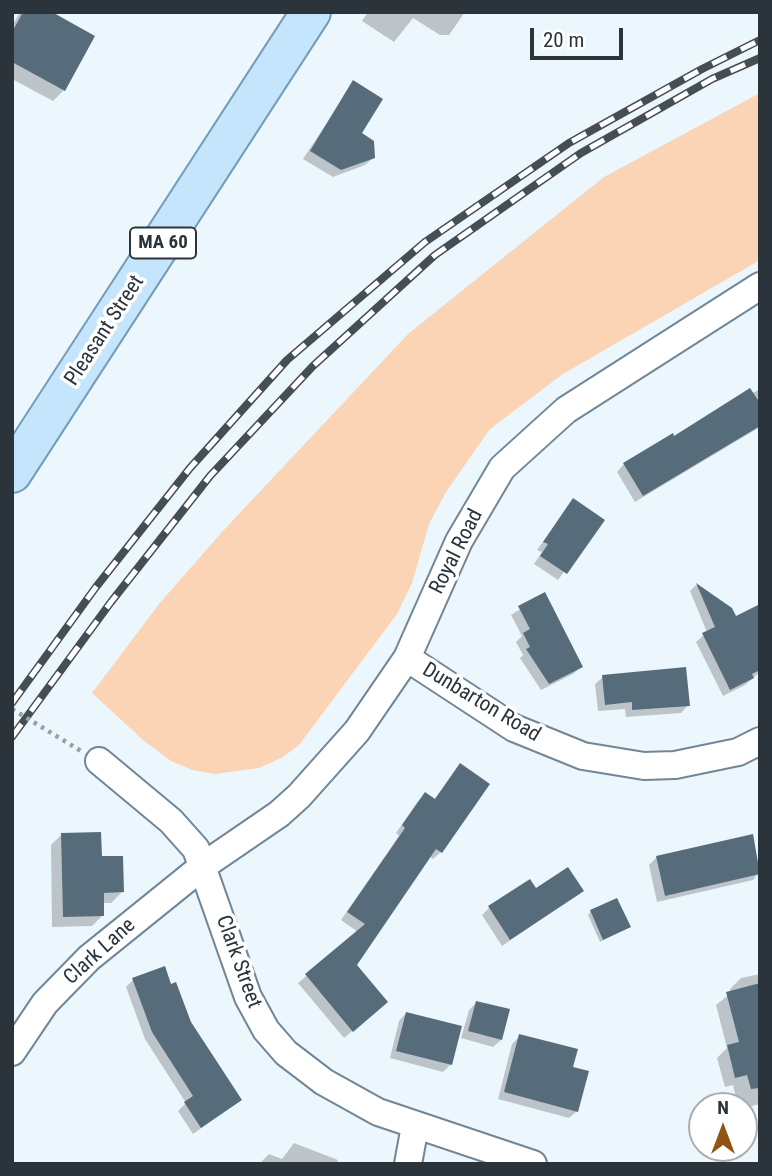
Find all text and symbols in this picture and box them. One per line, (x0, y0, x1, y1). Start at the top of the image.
scale bar (534, 14, 627, 58)
text: 20 m (543, 28, 584, 52)
road number: MA 60 (130, 228, 196, 258)
street label: Pleasant Street (60, 271, 150, 391)
street label: Royal Road (425, 505, 489, 599)
street label: Dunbarton Road (417, 658, 545, 748)
street label: Clark Street (210, 912, 266, 1012)
street label: Clark Lane (59, 913, 141, 991)
north arrow (688, 1092, 758, 1162)
text: N (717, 1096, 729, 1119)

